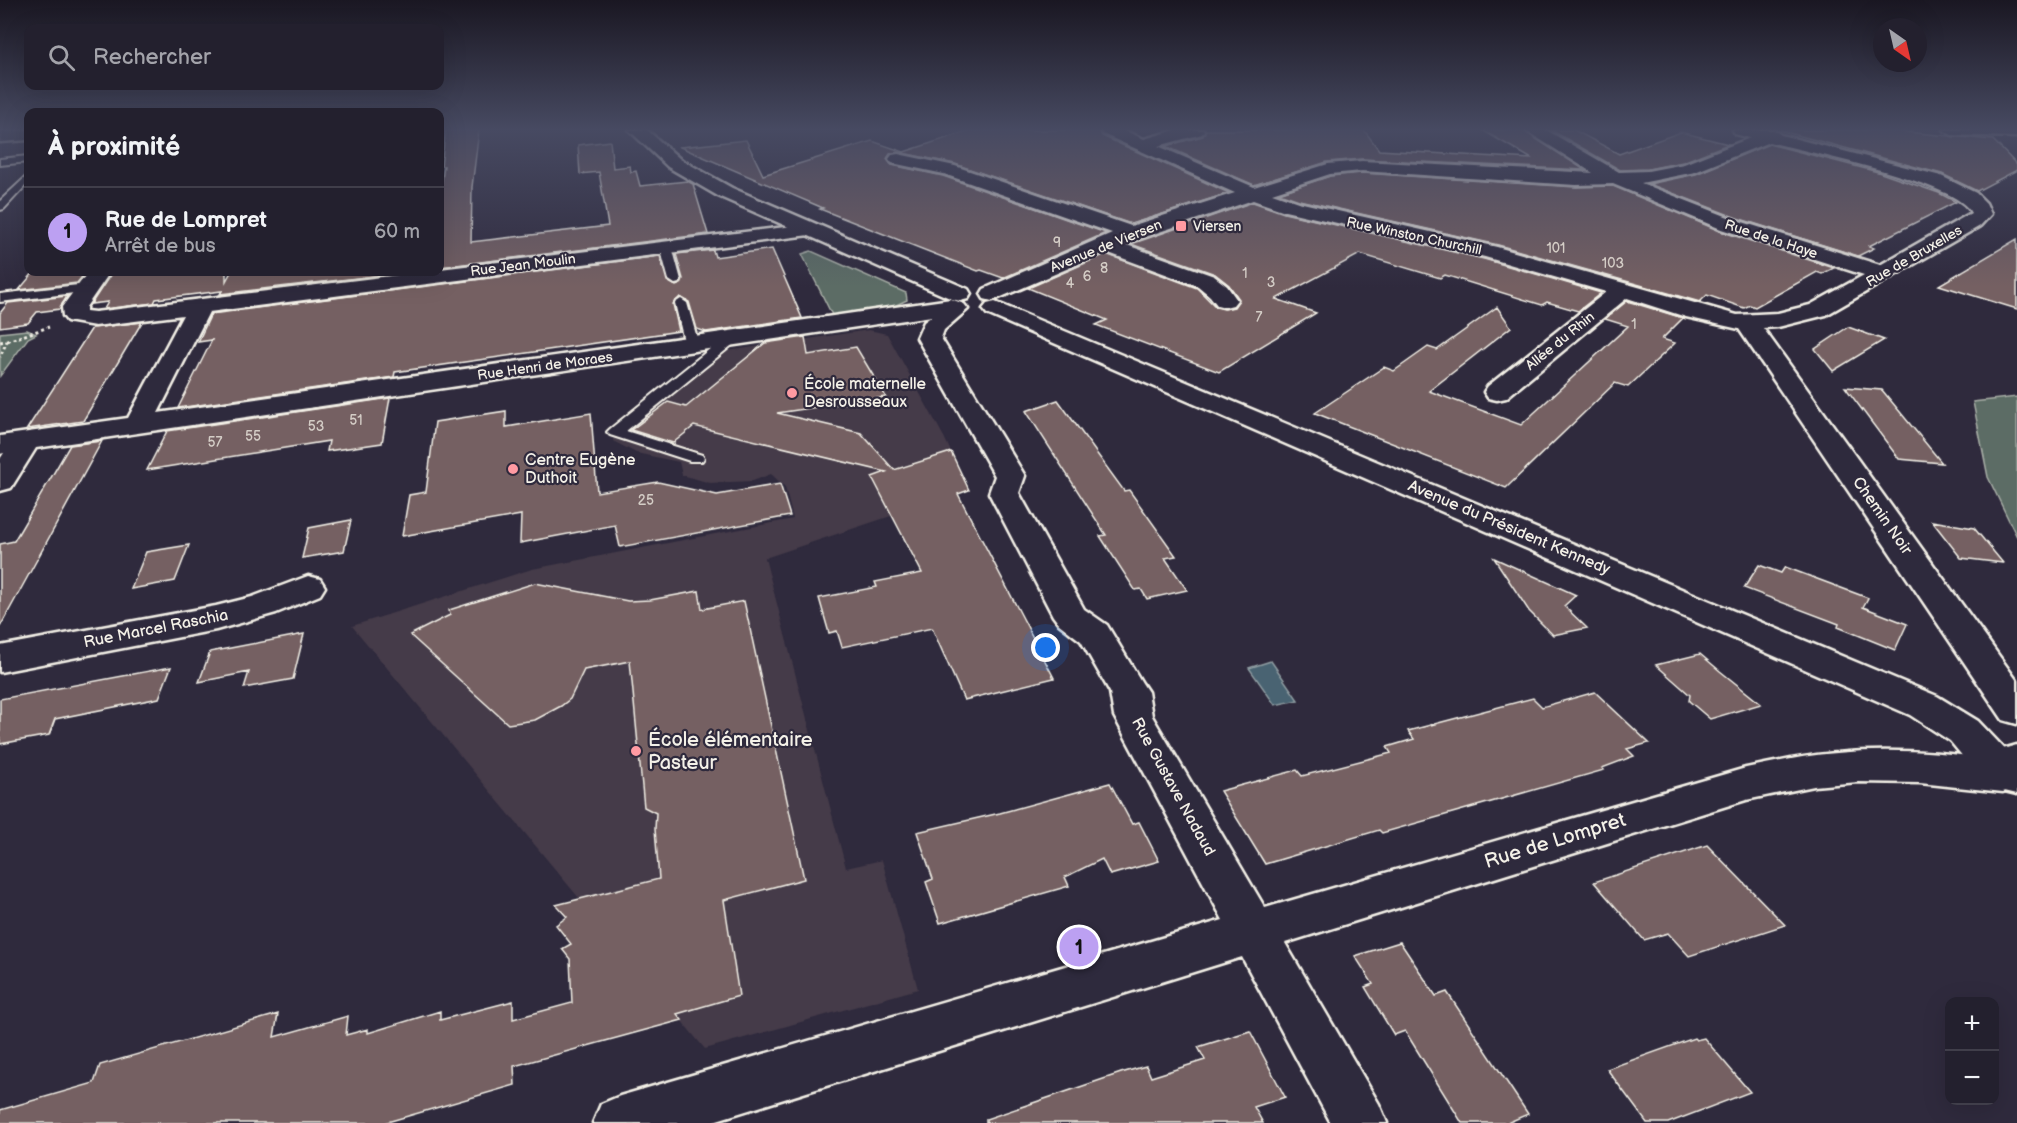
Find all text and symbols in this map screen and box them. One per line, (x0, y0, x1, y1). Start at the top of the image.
north arrow (1873, 18, 1927, 72)
search box (24, 24, 444, 90)
icon: search (45, 41, 78, 74)
text: Rechercher (93, 44, 211, 71)
text: À proximité (48, 132, 180, 163)
text: Rue de Lompret (105, 207, 267, 234)
street label: Rue Winston Churchill (1345, 213, 1483, 259)
street label: Avenue de Viersen (1048, 216, 1164, 276)
street label: Rue de la Haye (1722, 216, 1820, 262)
place label: Viersen (1193, 218, 1242, 235)
marker: Viersen (1174, 219, 1188, 233)
text: 1 (63, 220, 72, 244)
text: 60 m (374, 220, 420, 244)
street label: Rue de Bruxelles (1863, 222, 1965, 290)
text: Arrêt de bus (105, 234, 216, 258)
house number: 9 (1053, 234, 1061, 251)
house number: 101 (1546, 240, 1566, 257)
street label: Rue Jean Moulin (469, 250, 577, 280)
house number: 103 (1602, 255, 1624, 272)
house number: 8 (1100, 260, 1108, 277)
house number: 1 (1242, 265, 1248, 282)
house number: 6 (1083, 268, 1092, 285)
house number: 3 (1267, 274, 1275, 291)
house number: 4 (1066, 275, 1075, 292)
street label: Allée du Rhin (1522, 308, 1598, 374)
house number: 7 (1256, 309, 1263, 326)
house number: 1 (1631, 316, 1637, 333)
street label: Rue Henri de Moraes (476, 348, 614, 384)
place label: École maternelle Desrousseaux (804, 373, 927, 412)
marker: École maternelle Desrousseaux (785, 386, 799, 400)
house number: 51 (349, 412, 363, 429)
house number: 53 (308, 418, 324, 435)
house number: 55 (245, 428, 261, 445)
house number: 57 (208, 434, 223, 451)
place label: Centre Eugène Duthoit (525, 451, 636, 488)
marker: Centre Eugène Duthoit (506, 462, 520, 476)
street label: Chemin Noir (1848, 473, 1916, 559)
street label: Avenue du Président Kennedy (1405, 477, 1614, 580)
house number: 25 (638, 492, 654, 509)
street label: Rue Marcel Raschia (82, 606, 230, 652)
your location (1031, 633, 1060, 662)
street label: Rue Gustave Nadaud (1127, 715, 1219, 859)
place label: École élémentaire Pasteur (648, 727, 813, 775)
marker: École élémentaire Pasteur (629, 744, 643, 758)
street label: Rue de Lompret (1481, 808, 1629, 874)
pin: 1 (1060, 924, 1098, 970)
map controls (1945, 997, 1999, 1105)
button: + (1945, 997, 1999, 1051)
button: − (1945, 1051, 1999, 1105)

